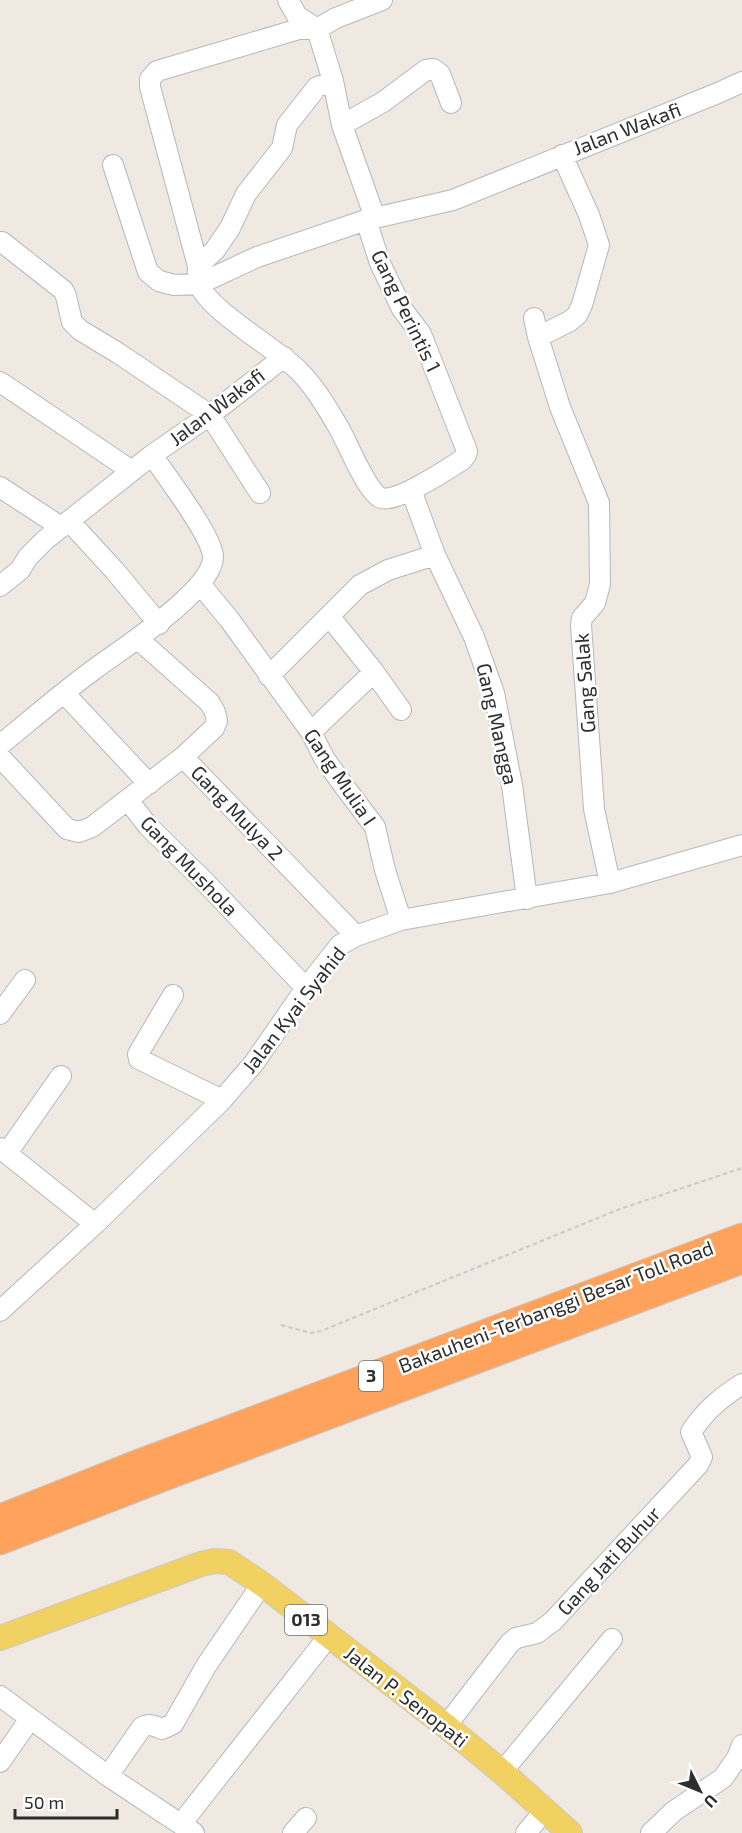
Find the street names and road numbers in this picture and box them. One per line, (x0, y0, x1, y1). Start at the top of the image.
street label: Jalan Wakafi (569, 97, 684, 160)
street label: Gang Perintis 1 (367, 246, 447, 376)
street label: Jalan Wakafi (164, 362, 269, 450)
street label: Gang Salak (569, 632, 599, 734)
street label: Gang Mangga (472, 661, 524, 787)
street label: Gang Mulia I (300, 724, 382, 829)
street label: Gang Mulya 2 (187, 760, 289, 865)
street label: Gang Mushola (136, 810, 243, 920)
street label: Jalan Kyai Syahid (237, 942, 350, 1077)
street label: Bakauheni-Terbanggi Besar Toll Road (395, 1235, 716, 1377)
road number: 3 (359, 1361, 383, 1391)
street label: Gang Jati Buhur (552, 1501, 665, 1620)
road number: 013 (285, 1605, 327, 1635)
street label: Jalan P. Senopati (340, 1641, 473, 1752)

